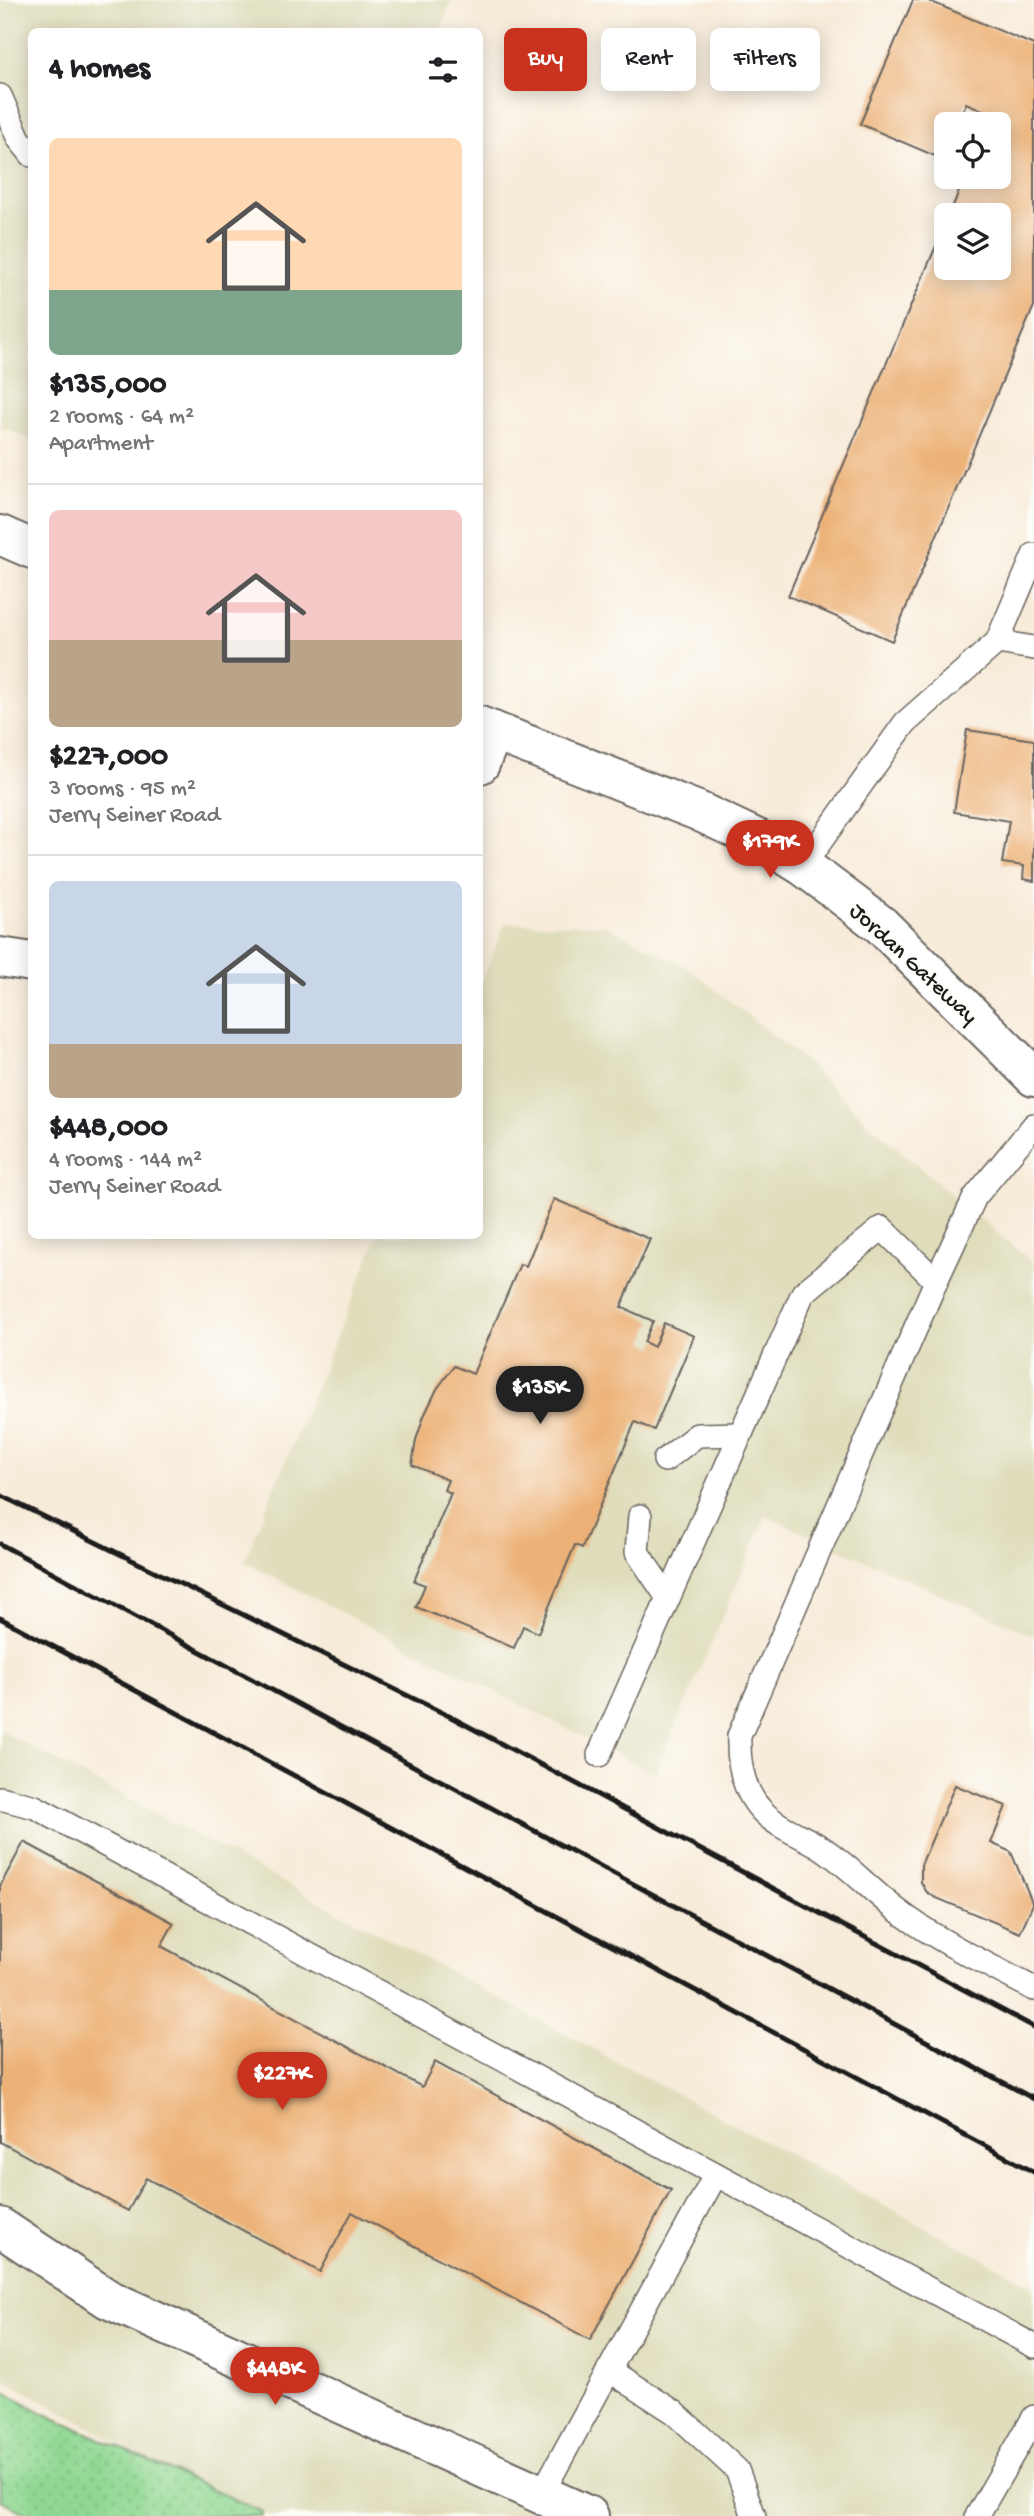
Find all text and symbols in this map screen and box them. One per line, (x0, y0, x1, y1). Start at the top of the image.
chip: Buy (504, 28, 587, 91)
chip: Rent (601, 28, 696, 91)
chip: Filters (710, 28, 820, 91)
icon: filters (424, 51, 462, 89)
text: 4 homes (49, 53, 150, 88)
map controls (934, 112, 1011, 280)
button: locate (934, 112, 1011, 189)
icon: home (193, 183, 319, 309)
button: layers (934, 203, 1011, 280)
text: $135,000 (49, 369, 166, 404)
text: 2 rooms · 64 m² (49, 404, 194, 431)
text: Apartment (49, 431, 153, 458)
icon: home (193, 555, 319, 681)
text: $227,000 (49, 741, 168, 776)
text: 3 rooms · 95 m² (49, 776, 196, 803)
text: Jerry Seiner Road (49, 803, 220, 830)
pin: $179K (721, 820, 819, 880)
text: $179K (742, 829, 798, 856)
street label: Jordan Gateway (843, 898, 982, 1031)
icon: home (193, 926, 319, 1052)
text: $448,000 (49, 1112, 168, 1147)
text: 4 rooms · 144 m² (49, 1147, 202, 1174)
text: Jerry Seiner Road (49, 1174, 220, 1201)
pin: $135K (491, 1366, 589, 1426)
text: $135K (512, 1375, 568, 1402)
pin: $227K (233, 2052, 331, 2112)
text: $227K (253, 2061, 311, 2088)
pin: $448K (226, 2348, 324, 2407)
text: $448K (246, 2356, 304, 2383)

